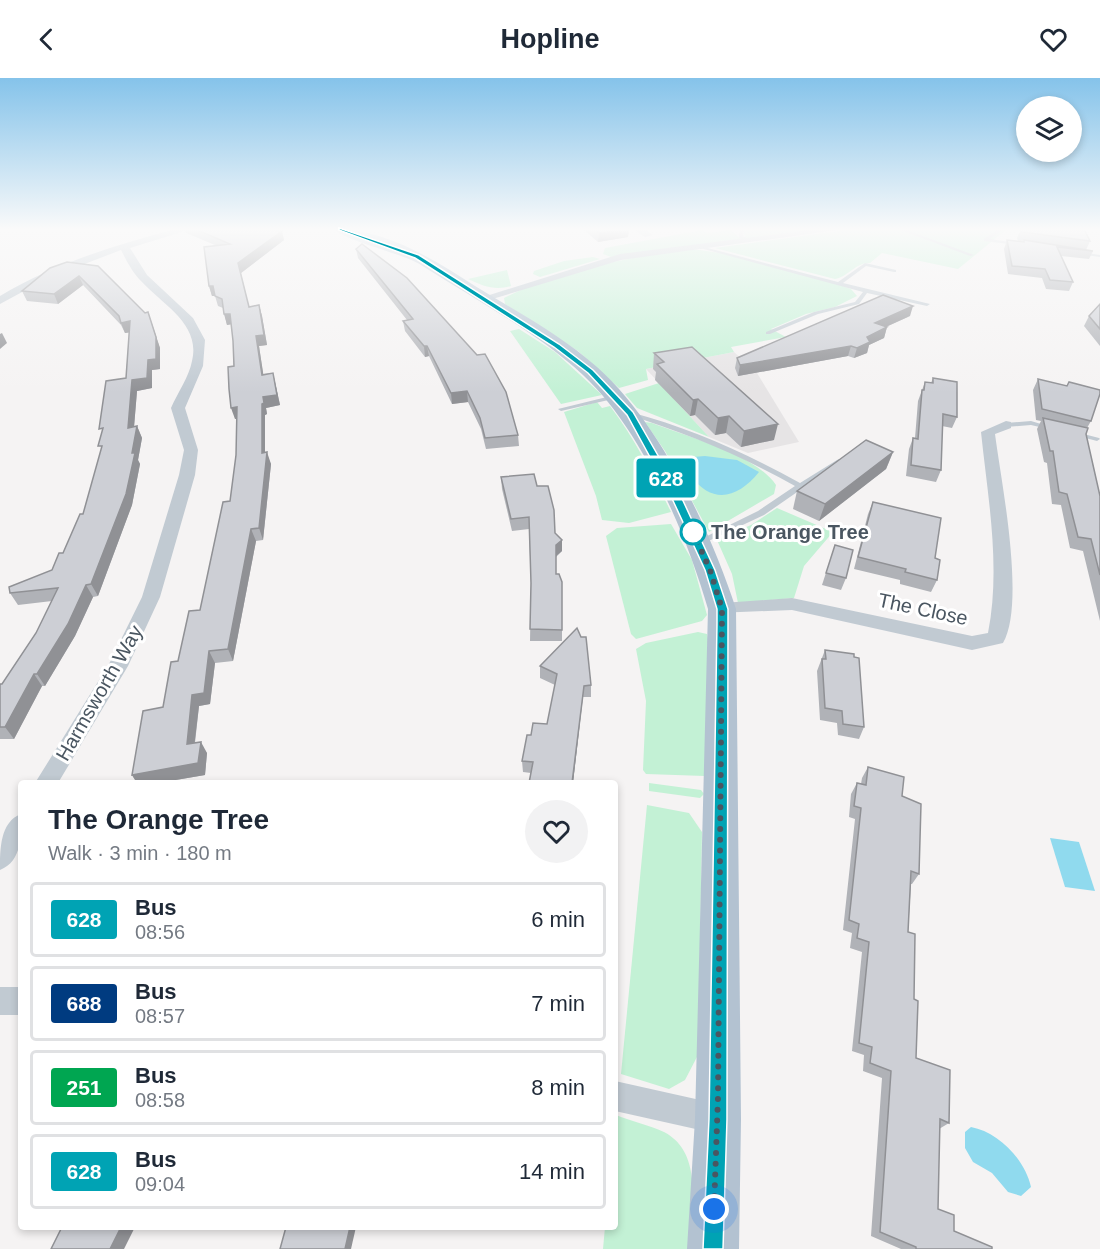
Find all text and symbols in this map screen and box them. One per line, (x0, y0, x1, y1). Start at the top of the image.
icon: back (30, 23, 63, 56)
icon: heart (1037, 23, 1070, 56)
text: Hopline (501, 24, 600, 54)
map controls (1016, 96, 1082, 162)
button: layers (1016, 96, 1082, 162)
line badge: 628 (632, 458, 700, 498)
text: 628 (648, 467, 684, 490)
marker: The Orange Tree (680, 519, 706, 545)
place label: The Orange Tree (711, 521, 869, 543)
street label: The Close (876, 589, 970, 629)
street label: Harmsworth Way (51, 621, 147, 765)
button: heart (525, 800, 588, 863)
text: The Orange Tree (48, 804, 269, 835)
text: Walk · 3 min · 180 m (48, 842, 232, 864)
text: Bus (135, 895, 177, 920)
text: 6 min (531, 907, 585, 932)
text: 628 (66, 908, 102, 931)
text: 08:56 (135, 921, 185, 943)
text: Bus (135, 979, 177, 1004)
text: 7 min (531, 991, 585, 1016)
text: 688 (66, 992, 102, 1015)
text: 08:57 (135, 1005, 185, 1027)
text: Bus (135, 1063, 177, 1088)
text: 8 min (531, 1075, 585, 1100)
text: 251 (66, 1076, 102, 1099)
text: 08:58 (135, 1089, 185, 1111)
text: Bus (135, 1147, 177, 1172)
text: 14 min (519, 1159, 585, 1184)
text: 628 (66, 1160, 102, 1183)
text: 09:04 (135, 1173, 185, 1195)
your location (699, 1194, 729, 1224)

